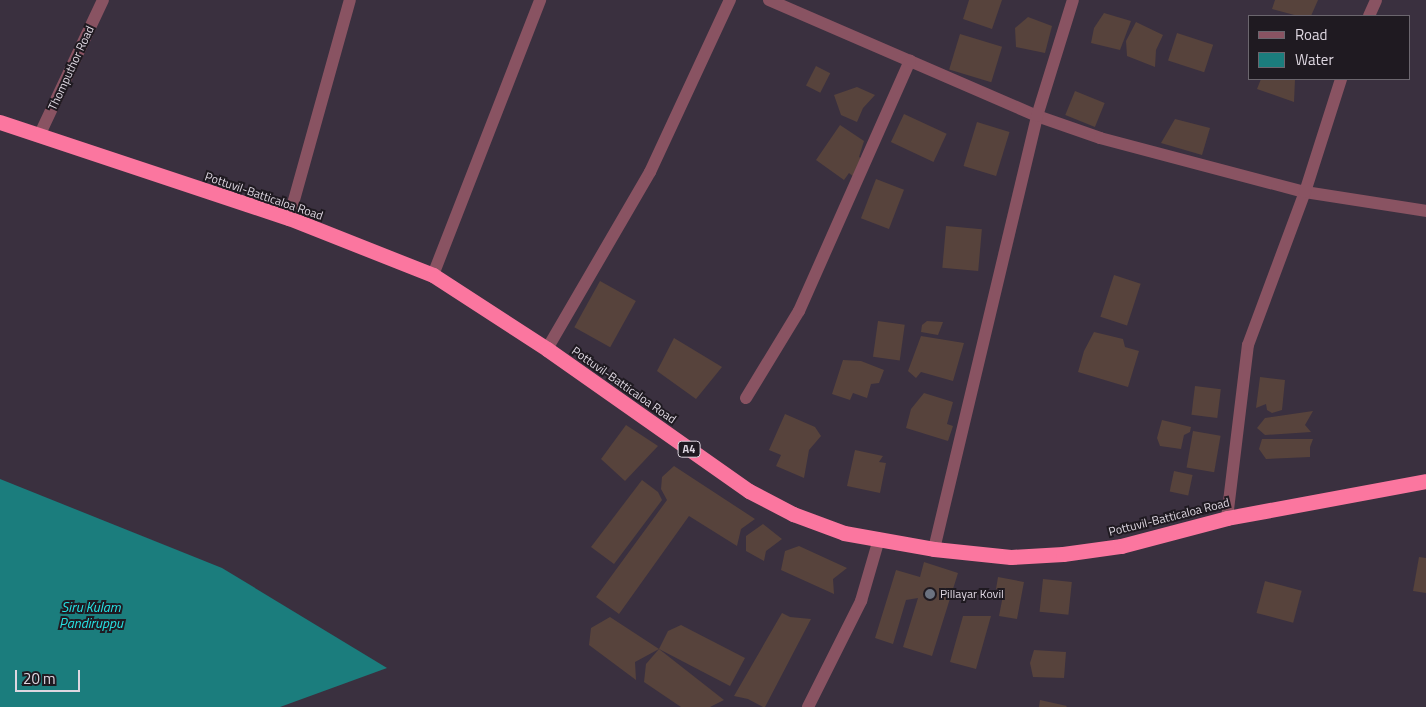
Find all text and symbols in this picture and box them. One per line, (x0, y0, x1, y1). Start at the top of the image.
legend (1248, 15, 1411, 80)
street label: Thomputhor Road (45, 23, 97, 113)
text: Road (1295, 23, 1327, 46)
text: Water (1295, 48, 1334, 71)
street label: Pottuvil-Batticaloa Road (203, 169, 325, 223)
street label: Pottuvil-Batticaloa Road (569, 344, 679, 426)
road number: A4 (676, 440, 702, 458)
street label: Pottuvil-Batticaloa Road (1107, 495, 1231, 539)
place label: Pillayar Kovil (940, 587, 1004, 601)
marker: Pillayar Kovil (924, 588, 936, 600)
water label: Siru Kulam Pandiruppu (59, 599, 123, 632)
scale bar (18, 660, 82, 692)
text: 20 m (23, 667, 56, 690)

